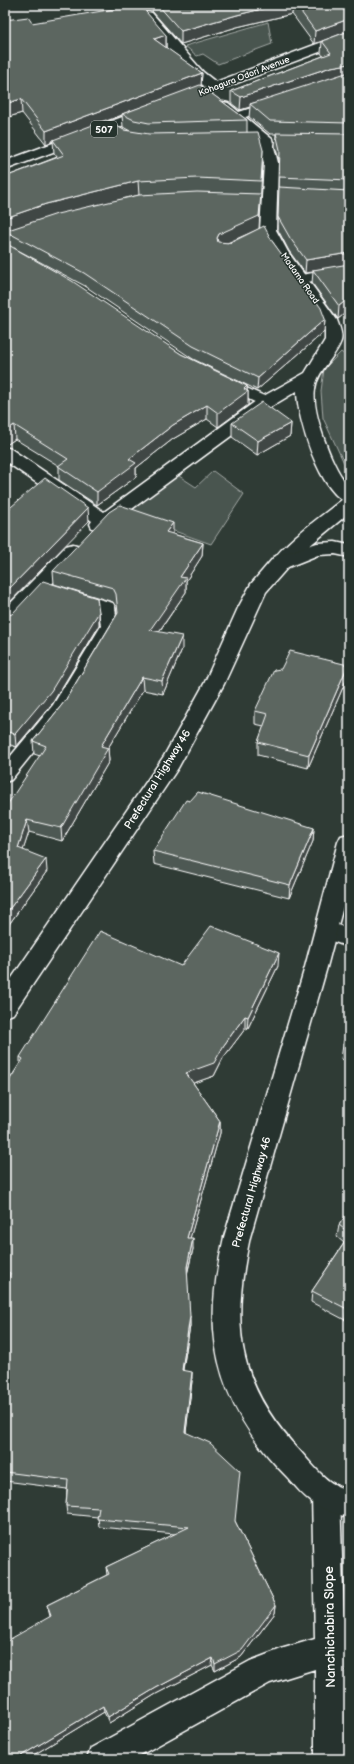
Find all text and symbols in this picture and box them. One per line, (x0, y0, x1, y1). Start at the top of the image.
street label: Kohagura Odori Avenue (197, 54, 292, 99)
road number: 507 (91, 121, 117, 137)
street label: Madama Road (278, 251, 321, 306)
street label: Prefectural Highway 46 (122, 727, 193, 831)
street label: Prefectural Highway 46 (229, 1135, 274, 1249)
street label: Nanchichabira Slope (321, 1566, 339, 1688)

